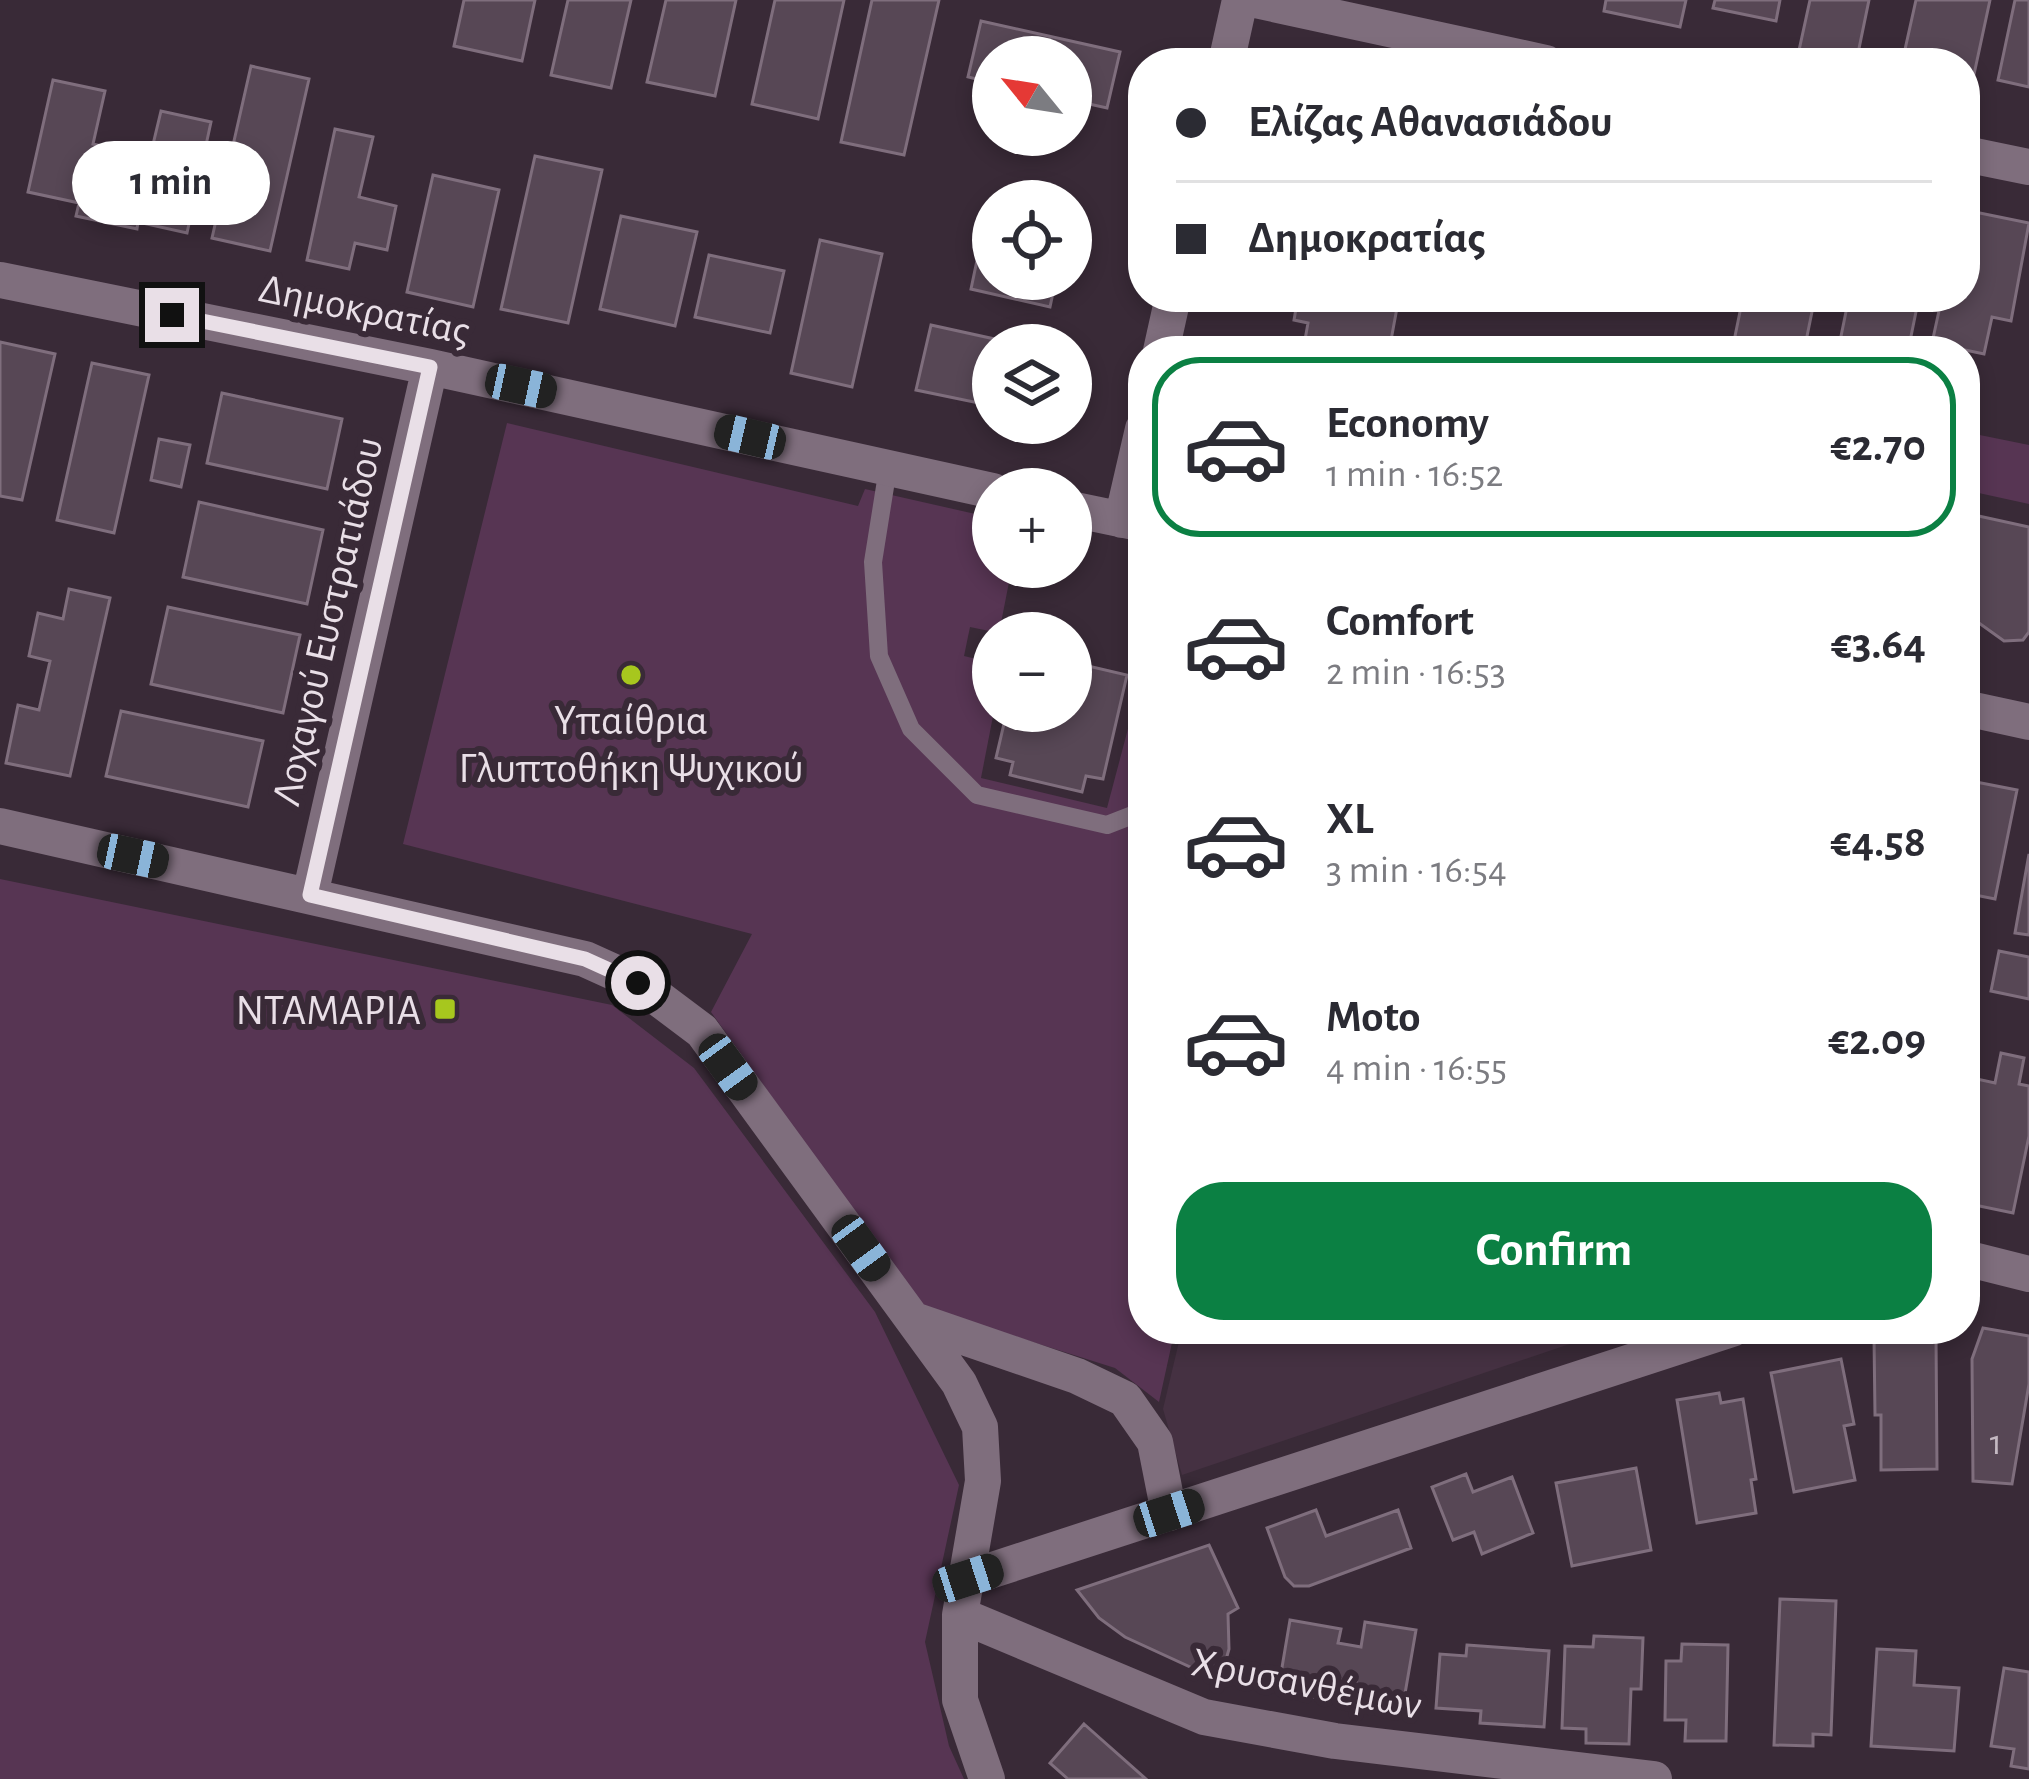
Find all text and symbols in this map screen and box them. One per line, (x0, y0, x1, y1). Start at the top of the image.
north arrow (972, 36, 1092, 156)
map controls (972, 36, 1092, 732)
text: Ελίζας Αθανασιάδου (1248, 100, 1613, 145)
callout: 1 min (73, 141, 271, 225)
text: 1 min (130, 163, 212, 202)
button: locate (972, 180, 1092, 300)
text: Δημοκρατίας (1248, 216, 1486, 261)
street label: Δημοκρατίας (255, 267, 474, 353)
route end (145, 288, 199, 342)
button: layers (972, 324, 1092, 444)
car (482, 361, 560, 411)
icon: car (1182, 393, 1290, 501)
text: Economy (1326, 401, 1489, 446)
car (711, 411, 789, 463)
text: €2.70 (1831, 424, 1926, 469)
street label: Λοχαγού Ευστρατιάδου (265, 433, 391, 810)
text: 1 min · 16:52 (1326, 455, 1503, 494)
button: + (972, 468, 1092, 588)
icon: car (1182, 591, 1290, 699)
text: Comfort (1326, 599, 1474, 644)
button: − (972, 612, 1092, 732)
text: €3.64 (1831, 622, 1926, 667)
text: 2 min · 16:53 (1326, 653, 1506, 692)
marker: Υπαίθρια Γλυπτοθήκη Ψυχικού (618, 662, 644, 688)
place label: Υπαίθρια Γλυπτοθήκη Ψυχικού (458, 700, 804, 790)
icon: car (1182, 789, 1290, 897)
text: XL (1326, 797, 1374, 842)
text: €4.58 (1830, 820, 1926, 865)
car (94, 831, 172, 881)
text: 3 min · 16:54 (1326, 851, 1507, 890)
route start (611, 956, 665, 1010)
icon: car (1182, 987, 1290, 1095)
place label: ΝΤΑΜΑΡΙΑ (236, 990, 421, 1032)
text: Moto (1326, 995, 1421, 1040)
marker: ΝΤΑΜΑΡΙΑ (432, 996, 458, 1022)
text: €2.09 (1828, 1018, 1926, 1063)
car (692, 1027, 764, 1107)
text: 4 min · 16:55 (1326, 1049, 1507, 1088)
button: Confirm (1176, 1182, 1932, 1320)
car (825, 1208, 897, 1288)
house number: 1 (1990, 1425, 2002, 1461)
car (1129, 1485, 1209, 1541)
car (928, 1550, 1008, 1606)
street label: Χρυσανθέμων (1188, 1641, 1425, 1727)

